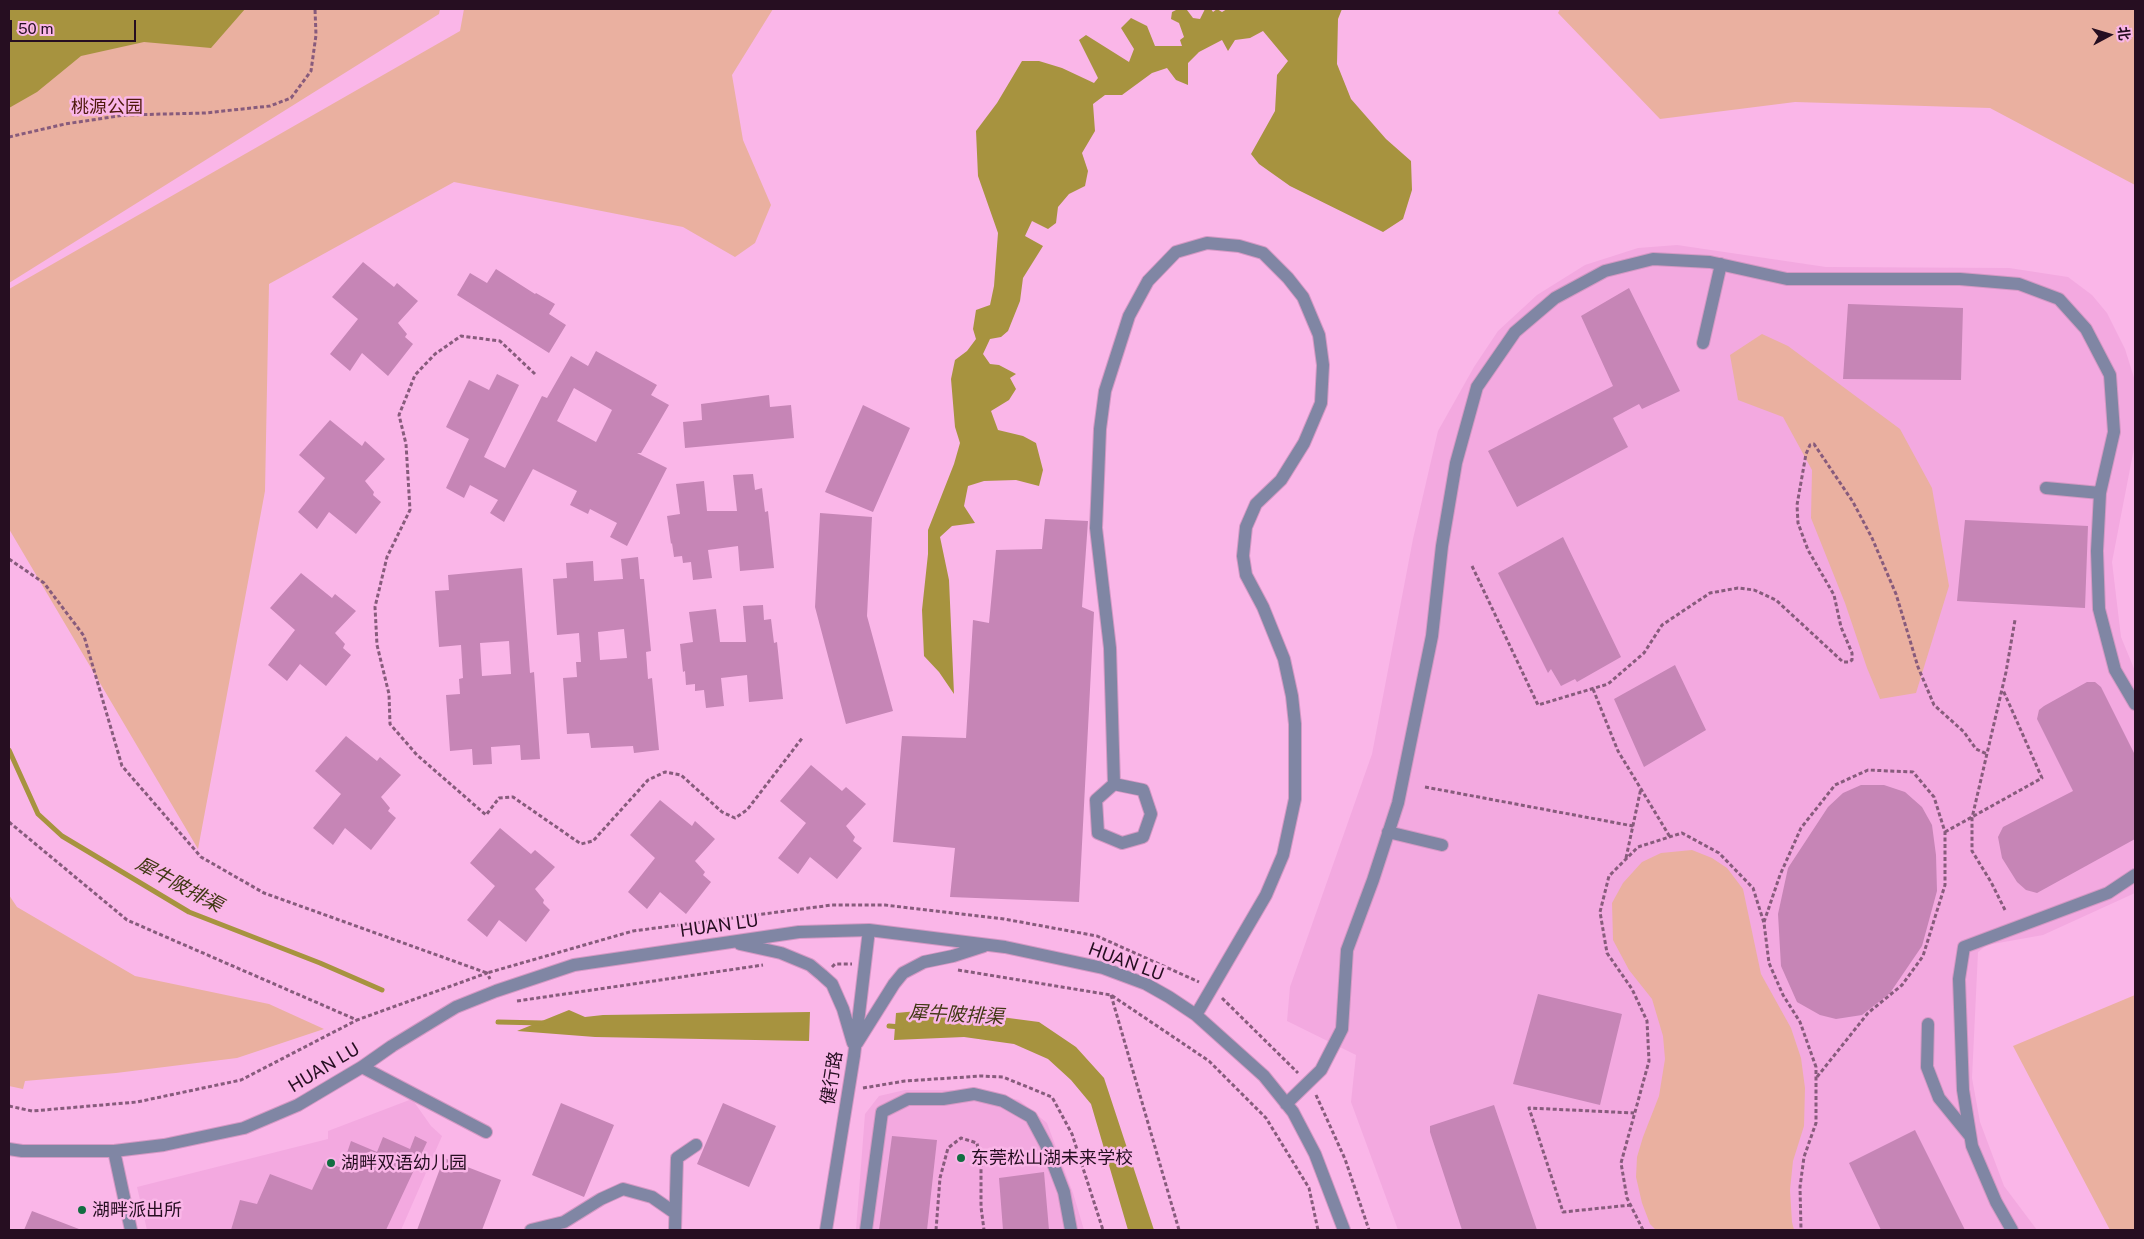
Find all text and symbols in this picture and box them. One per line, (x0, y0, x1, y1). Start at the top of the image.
scale bar (12, 10, 139, 42)
north arrow (2084, 10, 2134, 60)
text: 50 m (18, 20, 53, 37)
text: 北 (2115, 26, 2133, 41)
park label: 桃源公园 (71, 96, 143, 118)
water label: 犀牛陂排渠 (132, 853, 226, 917)
street label: HUAN LU (678, 910, 760, 942)
street label: HUAN LU (1085, 938, 1167, 986)
water label: 犀牛陂排渠 (908, 1001, 1004, 1029)
street label: HUAN LU (285, 1038, 363, 1098)
street label: 健行路 (817, 1050, 847, 1106)
place label: 东莞松山湖未来学校 (971, 1147, 1133, 1169)
place label: 湖畔双语幼儿园 (341, 1152, 467, 1174)
marker: 东莞松山湖未来学校 (955, 1152, 967, 1164)
marker: 湖畔双语幼儿园 (325, 1157, 337, 1169)
place label: 湖畔派出所 (92, 1199, 182, 1221)
marker: 湖畔派出所 (76, 1204, 88, 1216)

